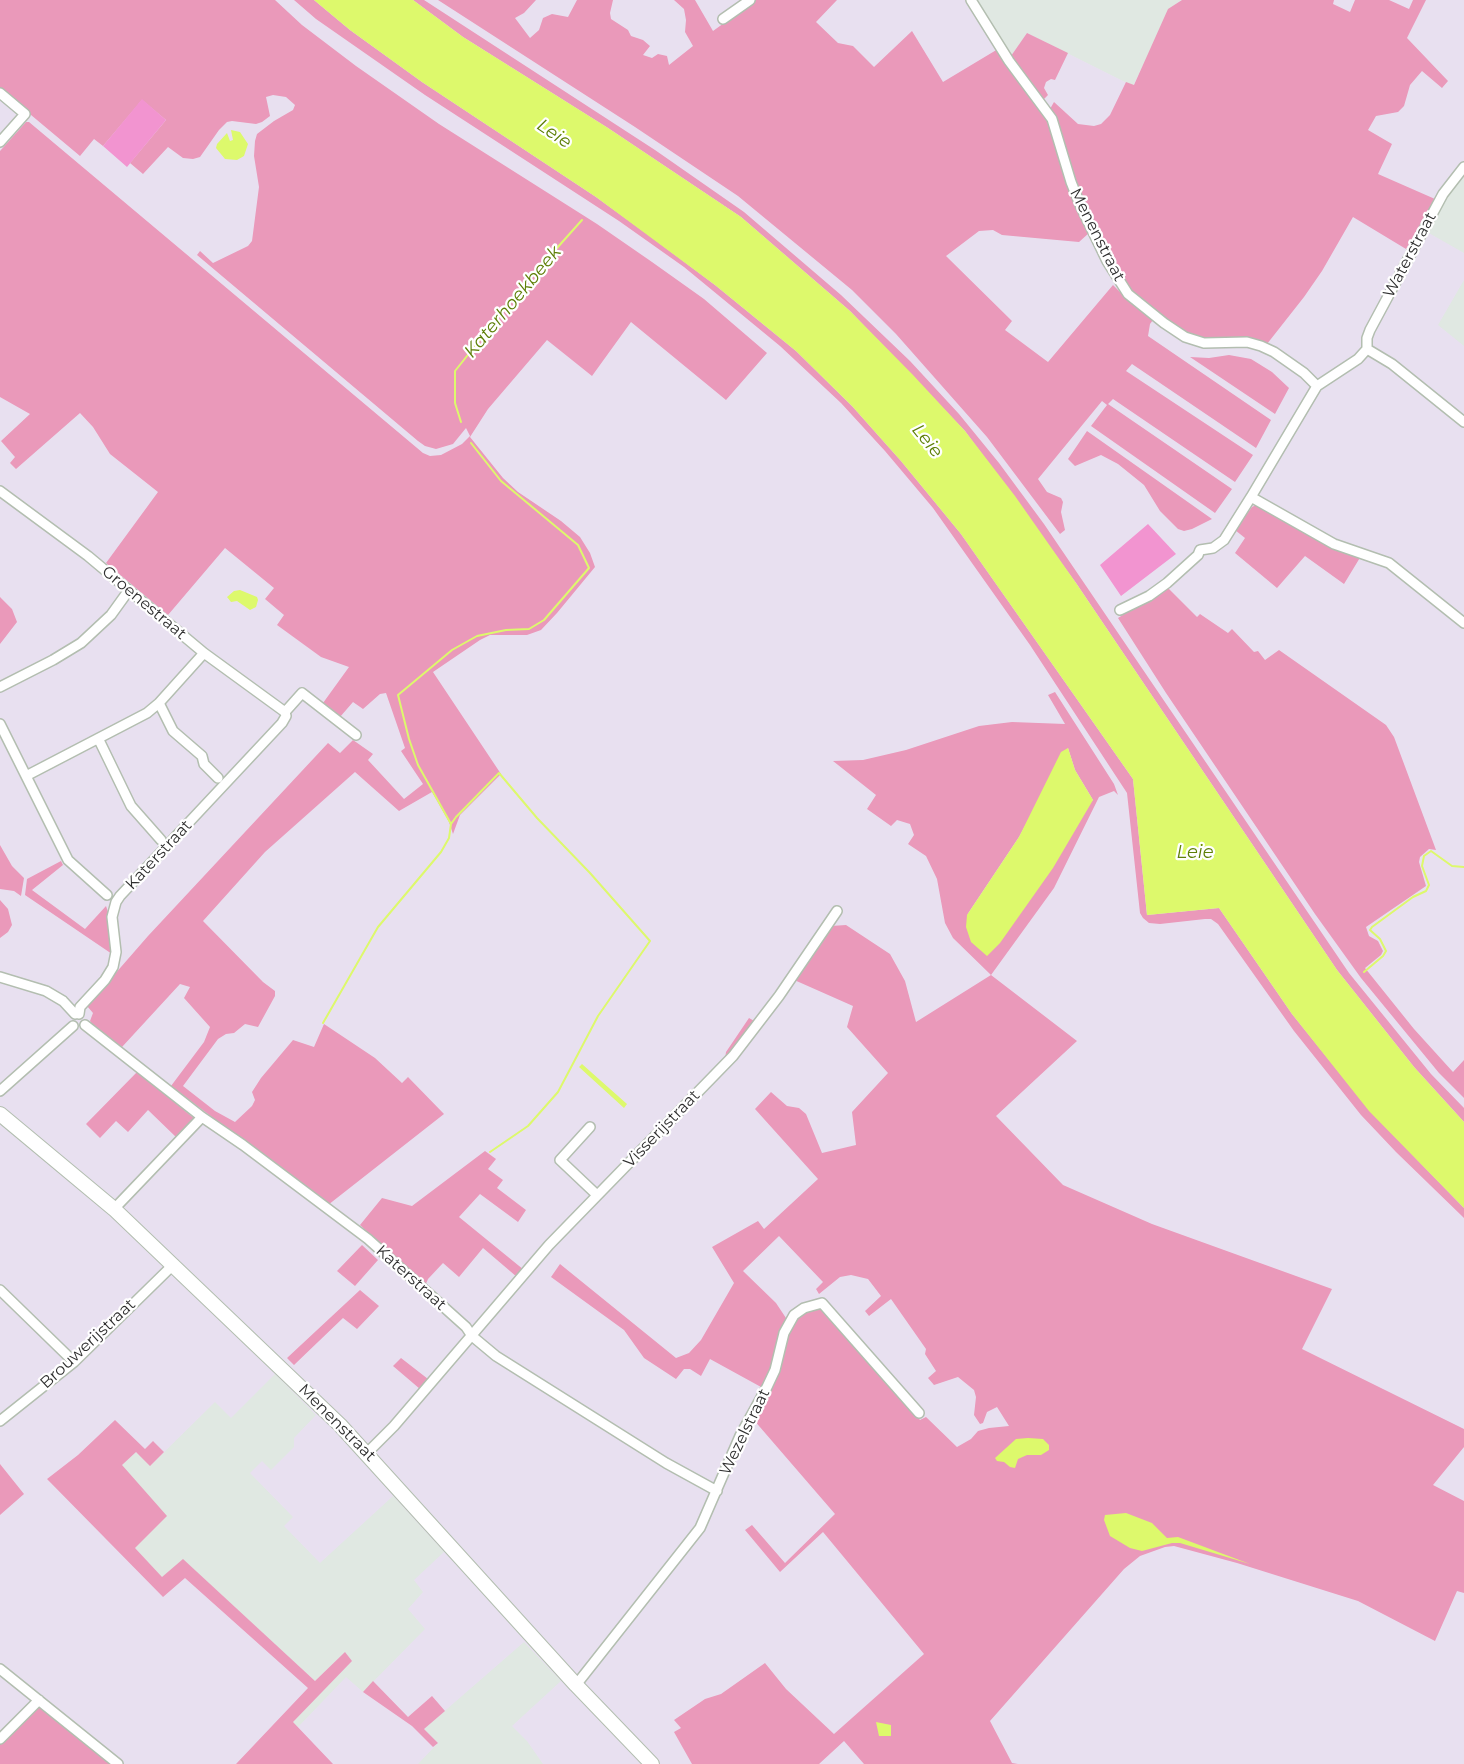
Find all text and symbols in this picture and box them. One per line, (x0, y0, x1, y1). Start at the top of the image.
water label: Leie (533, 115, 575, 153)
street label: Menenstraat (1065, 185, 1129, 285)
street label: Waterstraat (1379, 209, 1441, 301)
water label: Katerhoekbeek (460, 242, 566, 362)
water label: Leie (907, 420, 947, 462)
street label: Groenestraat (98, 562, 190, 644)
street label: Katerstraat (122, 816, 196, 894)
water label: Leie (1176, 842, 1214, 864)
street label: Visserijstraat (620, 1086, 704, 1172)
street label: Katerstraat (372, 1241, 450, 1315)
street label: Brouwerijstraat (36, 1295, 140, 1393)
street label: Menenstraat (294, 1380, 380, 1466)
street label: Wezelstraat (716, 1386, 774, 1478)

